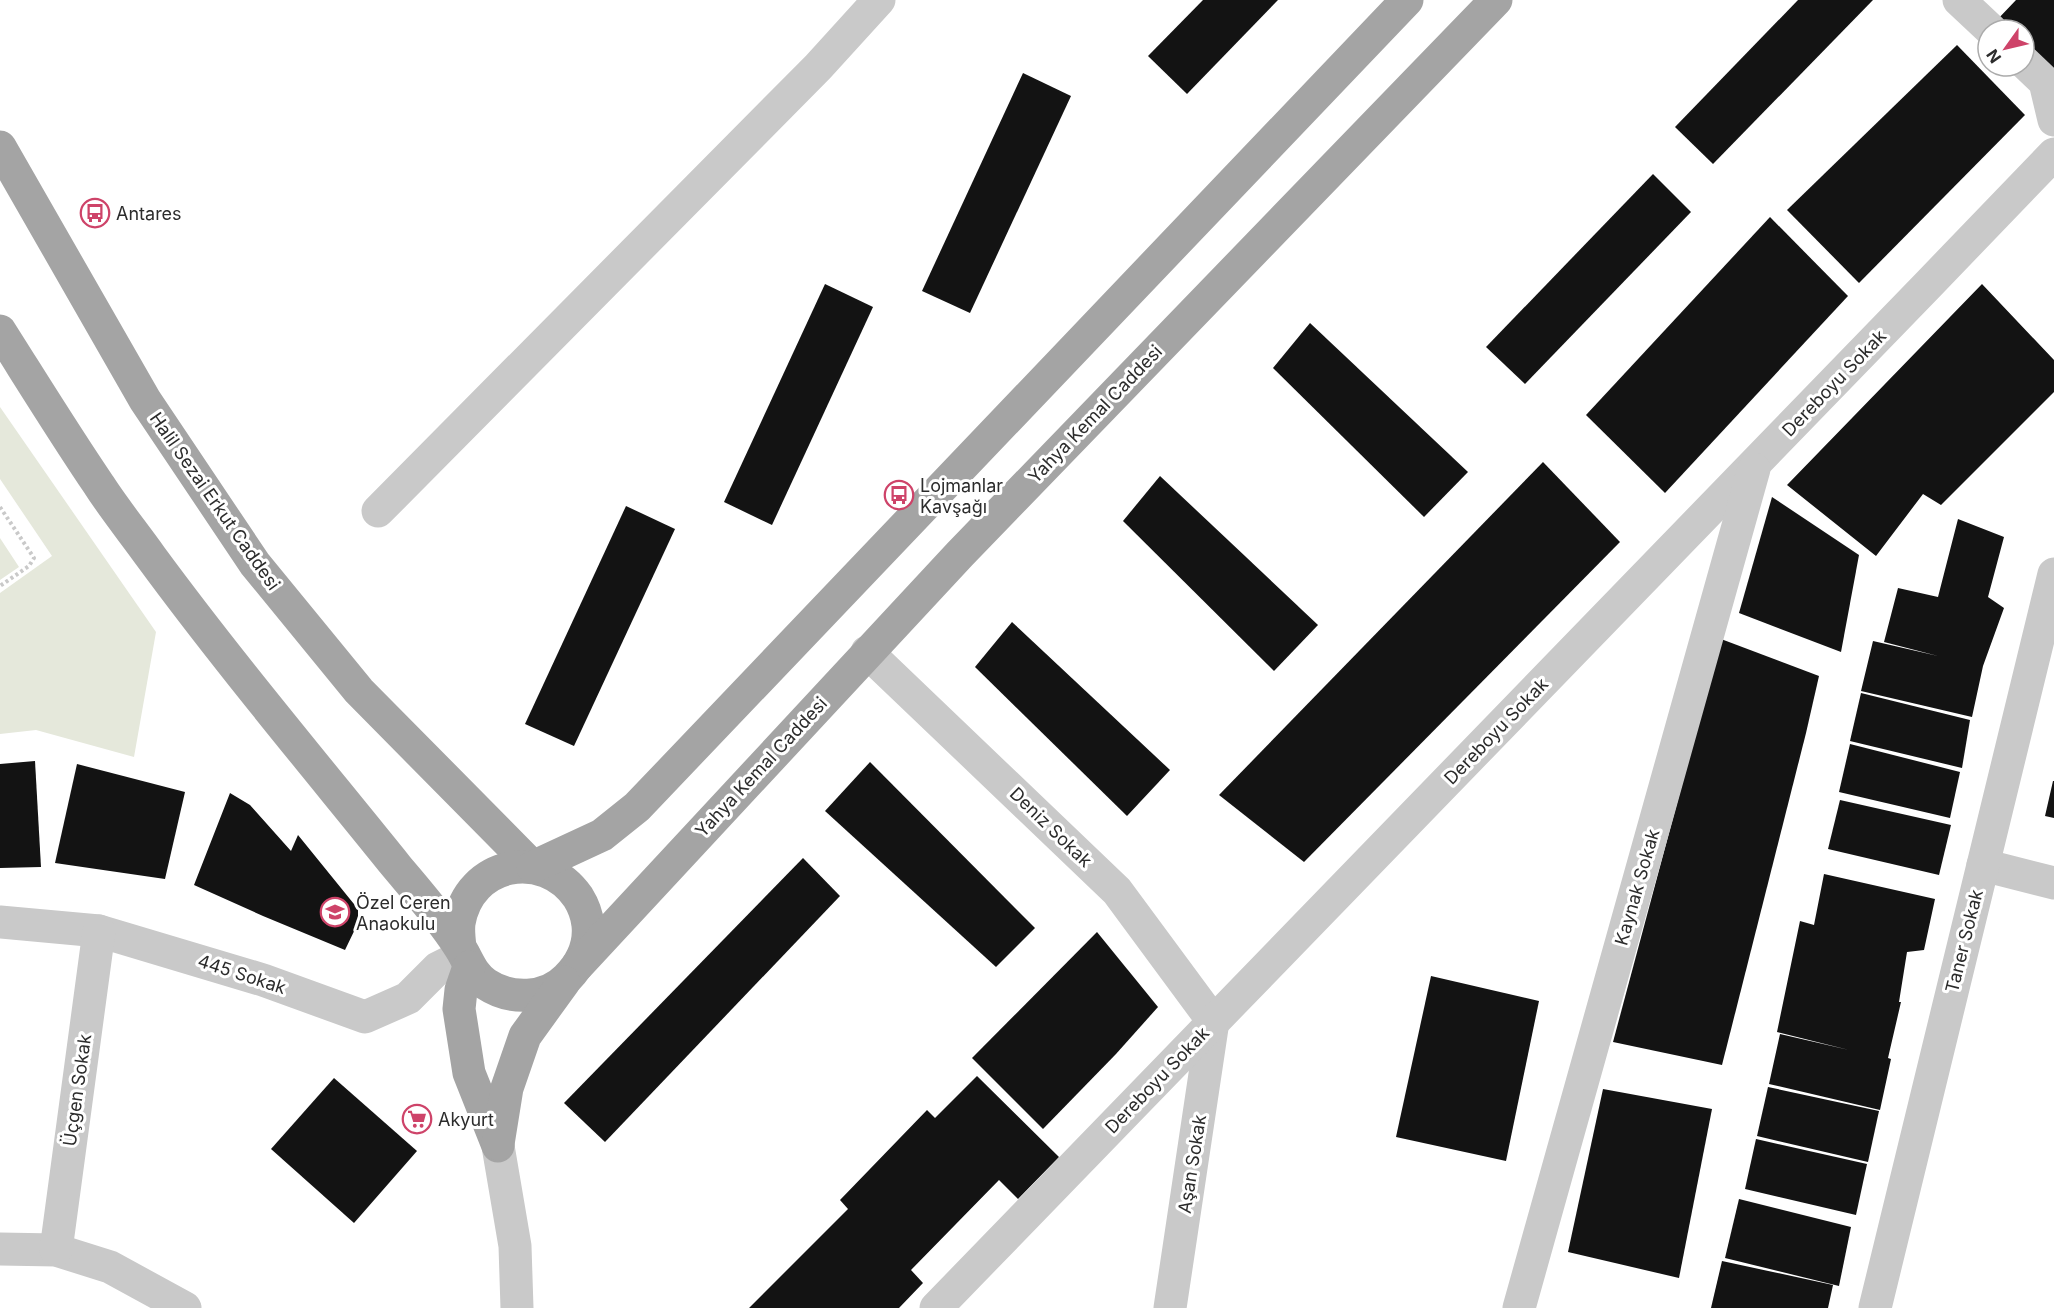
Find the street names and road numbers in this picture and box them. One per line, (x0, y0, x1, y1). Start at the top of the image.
street label: Dereboyu Sokak (1778, 325, 1890, 441)
street label: Yahya Kemal Caddesi (1024, 341, 1166, 487)
street label: Halil Sezai Erkut Caddesi (146, 408, 284, 594)
street label: Dereboyu Sokak (1440, 673, 1552, 789)
street label: Yahya Kemal Caddesi (691, 693, 831, 841)
street label: Deniz Sokak (1006, 783, 1096, 871)
street label: Kaynak Sokak (1610, 826, 1664, 948)
street label: Taner Sokak (1941, 887, 1987, 995)
street label: 445 Sokak (195, 950, 289, 998)
street label: Dereboyu Sokak (1101, 1022, 1213, 1138)
street label: Üçgen Sokak (58, 1032, 95, 1147)
street label: Aşan Sokak (1174, 1113, 1210, 1215)

